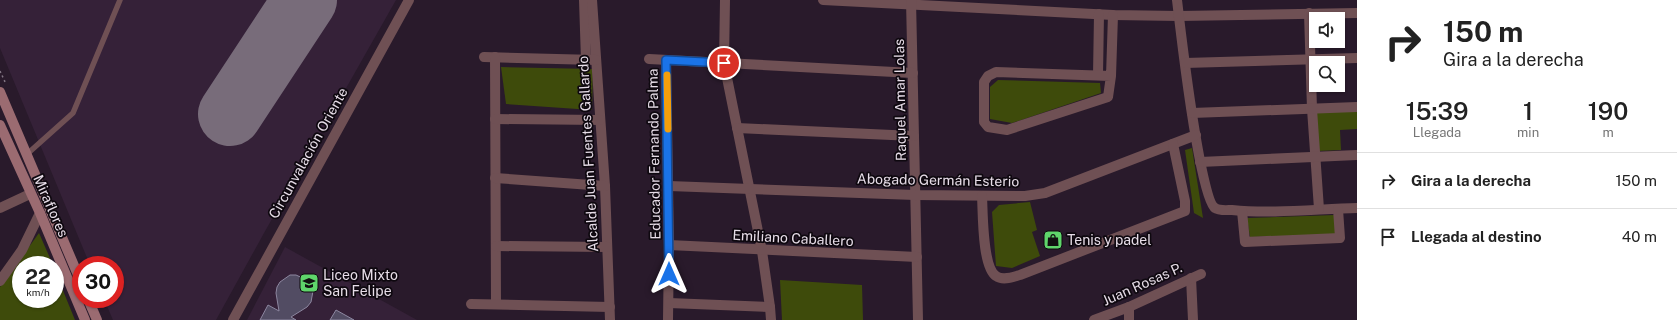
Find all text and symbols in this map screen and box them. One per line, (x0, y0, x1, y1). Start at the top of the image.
map controls (1309, 12, 1345, 92)
button: sound (1309, 12, 1345, 48)
text: 150 m (1443, 15, 1523, 48)
icon: right (1377, 16, 1429, 68)
street label: Raquel Amar Lolas (891, 39, 909, 161)
pin (707, 46, 741, 80)
text: Gira a la derecha (1443, 49, 1584, 70)
icon: arrive (713, 52, 735, 74)
street label: Alcalde Juan Fuentes Gallardo (575, 55, 601, 253)
button: search (1309, 56, 1345, 92)
street label: Educador Fernando Palma (645, 68, 663, 240)
street label: Circunvalación Oriente (265, 85, 351, 221)
text: 15:39 (1406, 97, 1468, 125)
text: 1 (1523, 97, 1533, 125)
text: 190 (1588, 97, 1628, 125)
text: Llegada (1413, 125, 1461, 140)
text: min (1517, 125, 1539, 140)
text: m (1602, 125, 1614, 140)
icon: right (1377, 170, 1399, 192)
street label: Abogado Germán Esterio (857, 171, 1019, 189)
street label: Miraflores (30, 172, 72, 240)
text: Gira a la derecha (1411, 172, 1531, 189)
text: 150 m (1615, 172, 1657, 189)
icon: arrive (1377, 226, 1399, 248)
street label: Emiliano Caballero (732, 227, 854, 249)
text: Llegada al destino (1411, 228, 1542, 245)
text: 40 m (1622, 228, 1657, 245)
shop icon: Tenis y padel (1042, 229, 1064, 251)
place label: Tenis y padel (1067, 232, 1152, 248)
position arrow (648, 253, 690, 295)
speed limit sign: 30 (72, 256, 124, 308)
street label: Juan Rosas P. (1100, 259, 1184, 309)
text: 22 (25, 265, 51, 289)
place label: Liceo Mixto San Felipe (323, 267, 398, 299)
school or university icon: Liceo Mixto San Felipe (298, 272, 320, 294)
text: km/h (26, 286, 50, 298)

